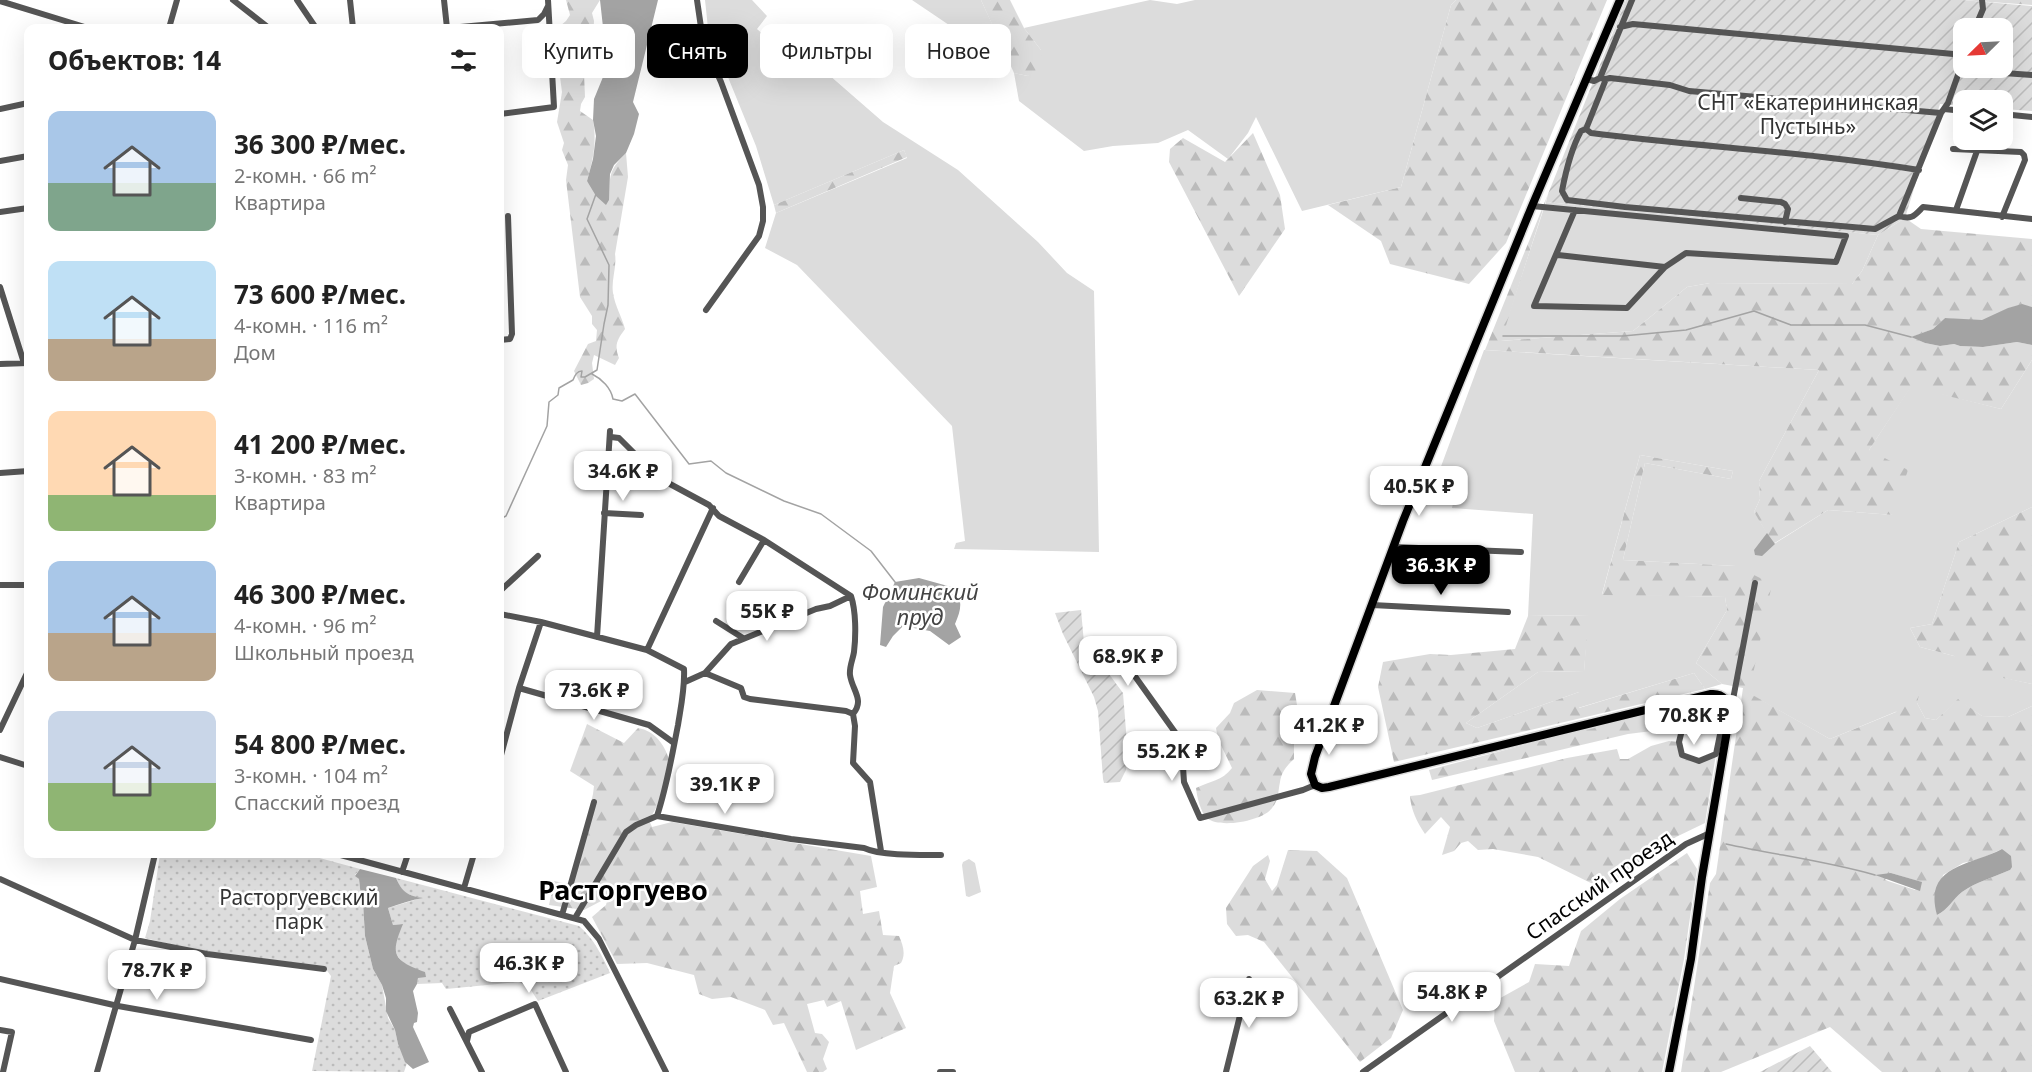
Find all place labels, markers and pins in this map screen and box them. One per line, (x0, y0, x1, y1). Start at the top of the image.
pin: 34.6K ₽ (568, 451, 678, 502)
pin: 40.5K ₽ (1364, 466, 1474, 517)
pin: 36.3K ₽ (1386, 545, 1496, 596)
pin: 55K ₽ (725, 591, 809, 642)
pin: 68.9K ₽ (1073, 636, 1183, 687)
pin: 73.6K ₽ (539, 670, 649, 721)
pin: 70.8K ₽ (1639, 695, 1749, 746)
pin: 41.2K ₽ (1274, 705, 1384, 756)
pin: 55.2K ₽ (1117, 731, 1227, 782)
pin: 39.1K ₽ (670, 764, 780, 815)
pin: 46.3K ₽ (474, 943, 584, 994)
pin: 78.7K ₽ (102, 950, 212, 1001)
pin: 54.8K ₽ (1397, 972, 1507, 1023)
pin: 63.2K ₽ (1194, 978, 1304, 1029)

